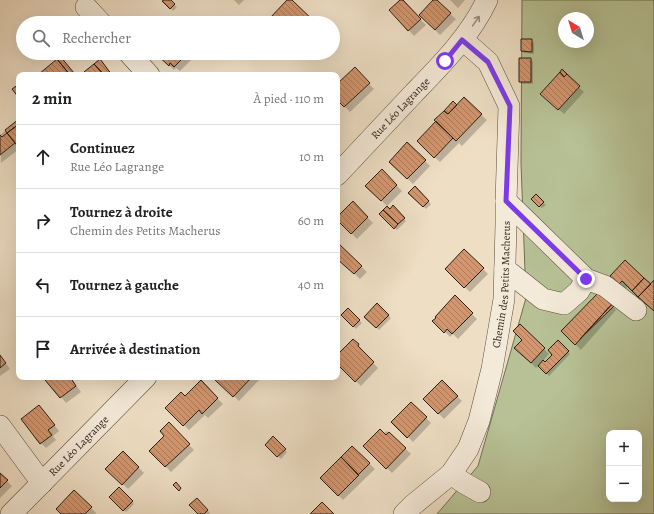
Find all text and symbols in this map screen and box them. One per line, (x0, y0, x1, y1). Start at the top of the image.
north arrow (558, 12, 594, 48)
one-way arrow (472, 15, 480, 26)
search box (16, 16, 340, 60)
icon: search (30, 27, 52, 49)
text: Rechercher (62, 28, 131, 48)
route start (436, 52, 454, 70)
street label: Rue Léo Lagrange (367, 74, 433, 142)
text: 2 min (32, 87, 72, 110)
text: À pied · 110 m (254, 90, 324, 107)
text: Continuez (70, 138, 135, 158)
icon: ahead (32, 146, 54, 168)
text: 10 m (299, 148, 324, 165)
text: Rue Léo Lagrange (70, 158, 164, 175)
text: Tournez à droite (70, 202, 173, 222)
icon: right (32, 210, 54, 232)
text: 60 m (298, 212, 324, 229)
street label: Chemin des Petits Macherus (488, 221, 514, 349)
text: Chemin des Petits Macherus (70, 222, 221, 239)
route end (577, 270, 595, 288)
icon: left (32, 274, 54, 296)
text: Tournez à gauche (70, 275, 179, 295)
text: 40 m (298, 276, 324, 293)
icon: arrive (32, 338, 54, 360)
text: Arrivée à destination (70, 339, 201, 359)
street label: Rue Léo Lagrange (45, 412, 112, 479)
map controls (606, 430, 642, 502)
button: + (606, 430, 642, 466)
button: − (606, 466, 642, 502)

